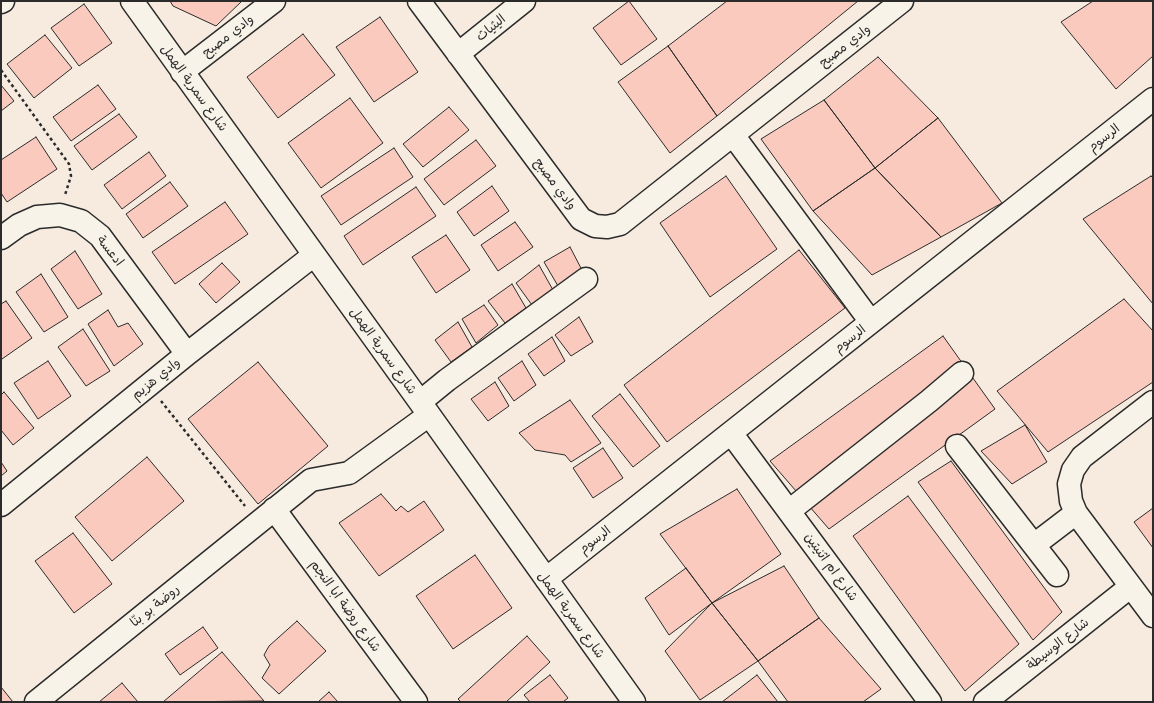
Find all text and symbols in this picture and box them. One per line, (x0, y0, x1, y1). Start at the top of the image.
street label: وادي مصبح (199, 11, 257, 61)
street label: اليثياث (473, 11, 509, 45)
street label: وادي مصبح (816, 21, 874, 71)
street label: شارع سمرية الهمل (157, 41, 231, 135)
street label: الرسوم (1085, 121, 1123, 155)
street label: وادي مصبح (531, 155, 579, 213)
street label: ادعسة (93, 233, 127, 269)
street label: شارع سمرية الهمل (346, 304, 420, 398)
street label: الرسوم (831, 322, 869, 356)
street label: وادي هزيم (129, 355, 183, 403)
street label: الرسوم (576, 523, 614, 557)
street label: شارع ام اثنيتين (801, 530, 861, 604)
street label: شارع روضة ابا النجم (306, 557, 384, 655)
street label: شارع سمرية الهمل (534, 568, 608, 662)
street label: روضة بو بنّا (127, 582, 183, 630)
street label: شارع الوسيطة (1024, 615, 1092, 673)

